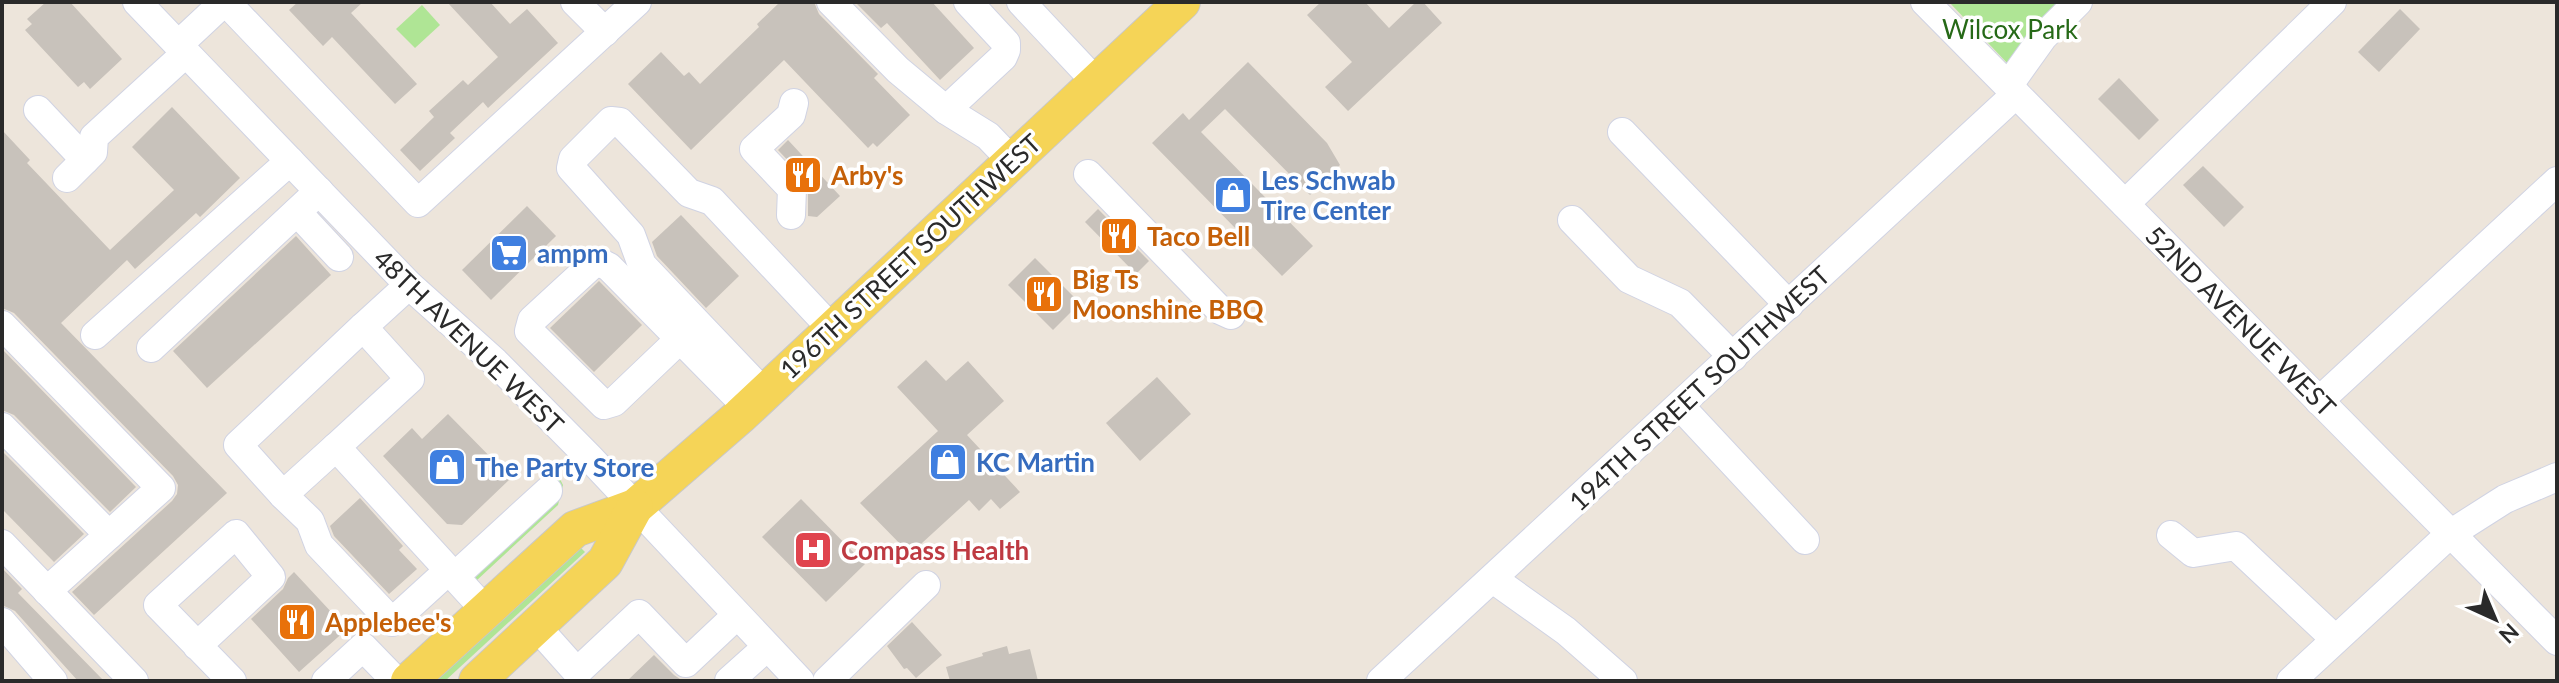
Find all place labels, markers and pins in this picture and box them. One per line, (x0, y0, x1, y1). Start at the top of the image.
restaurant icon: Arby's (782, 154, 824, 196)
place label: Arby's (830, 159, 903, 191)
place label: Les Schwab Tire Center (1261, 164, 1395, 226)
shop icon: Les Schwab Tire Center (1212, 174, 1254, 216)
restaurant icon: Taco Bell (1098, 215, 1140, 257)
place label: Taco Bell (1147, 220, 1250, 252)
supermarket icon: ampm (488, 232, 530, 274)
place label: ampm (537, 237, 609, 269)
place label: Big Ts Moonshine BBQ (1072, 263, 1265, 325)
restaurant icon: Big Ts Moonshine BBQ (1023, 273, 1065, 315)
shop icon: KC Martin (927, 441, 969, 483)
shop icon: The Party Store (426, 446, 468, 488)
place label: KC Martin (976, 446, 1095, 478)
place label: The Party Store (475, 451, 654, 483)
hospital icon: Compass Health (792, 529, 834, 571)
place label: Compass Health (841, 534, 1029, 566)
restaurant icon: Applebee's (276, 601, 318, 643)
place label: Applebee's (324, 606, 452, 638)

